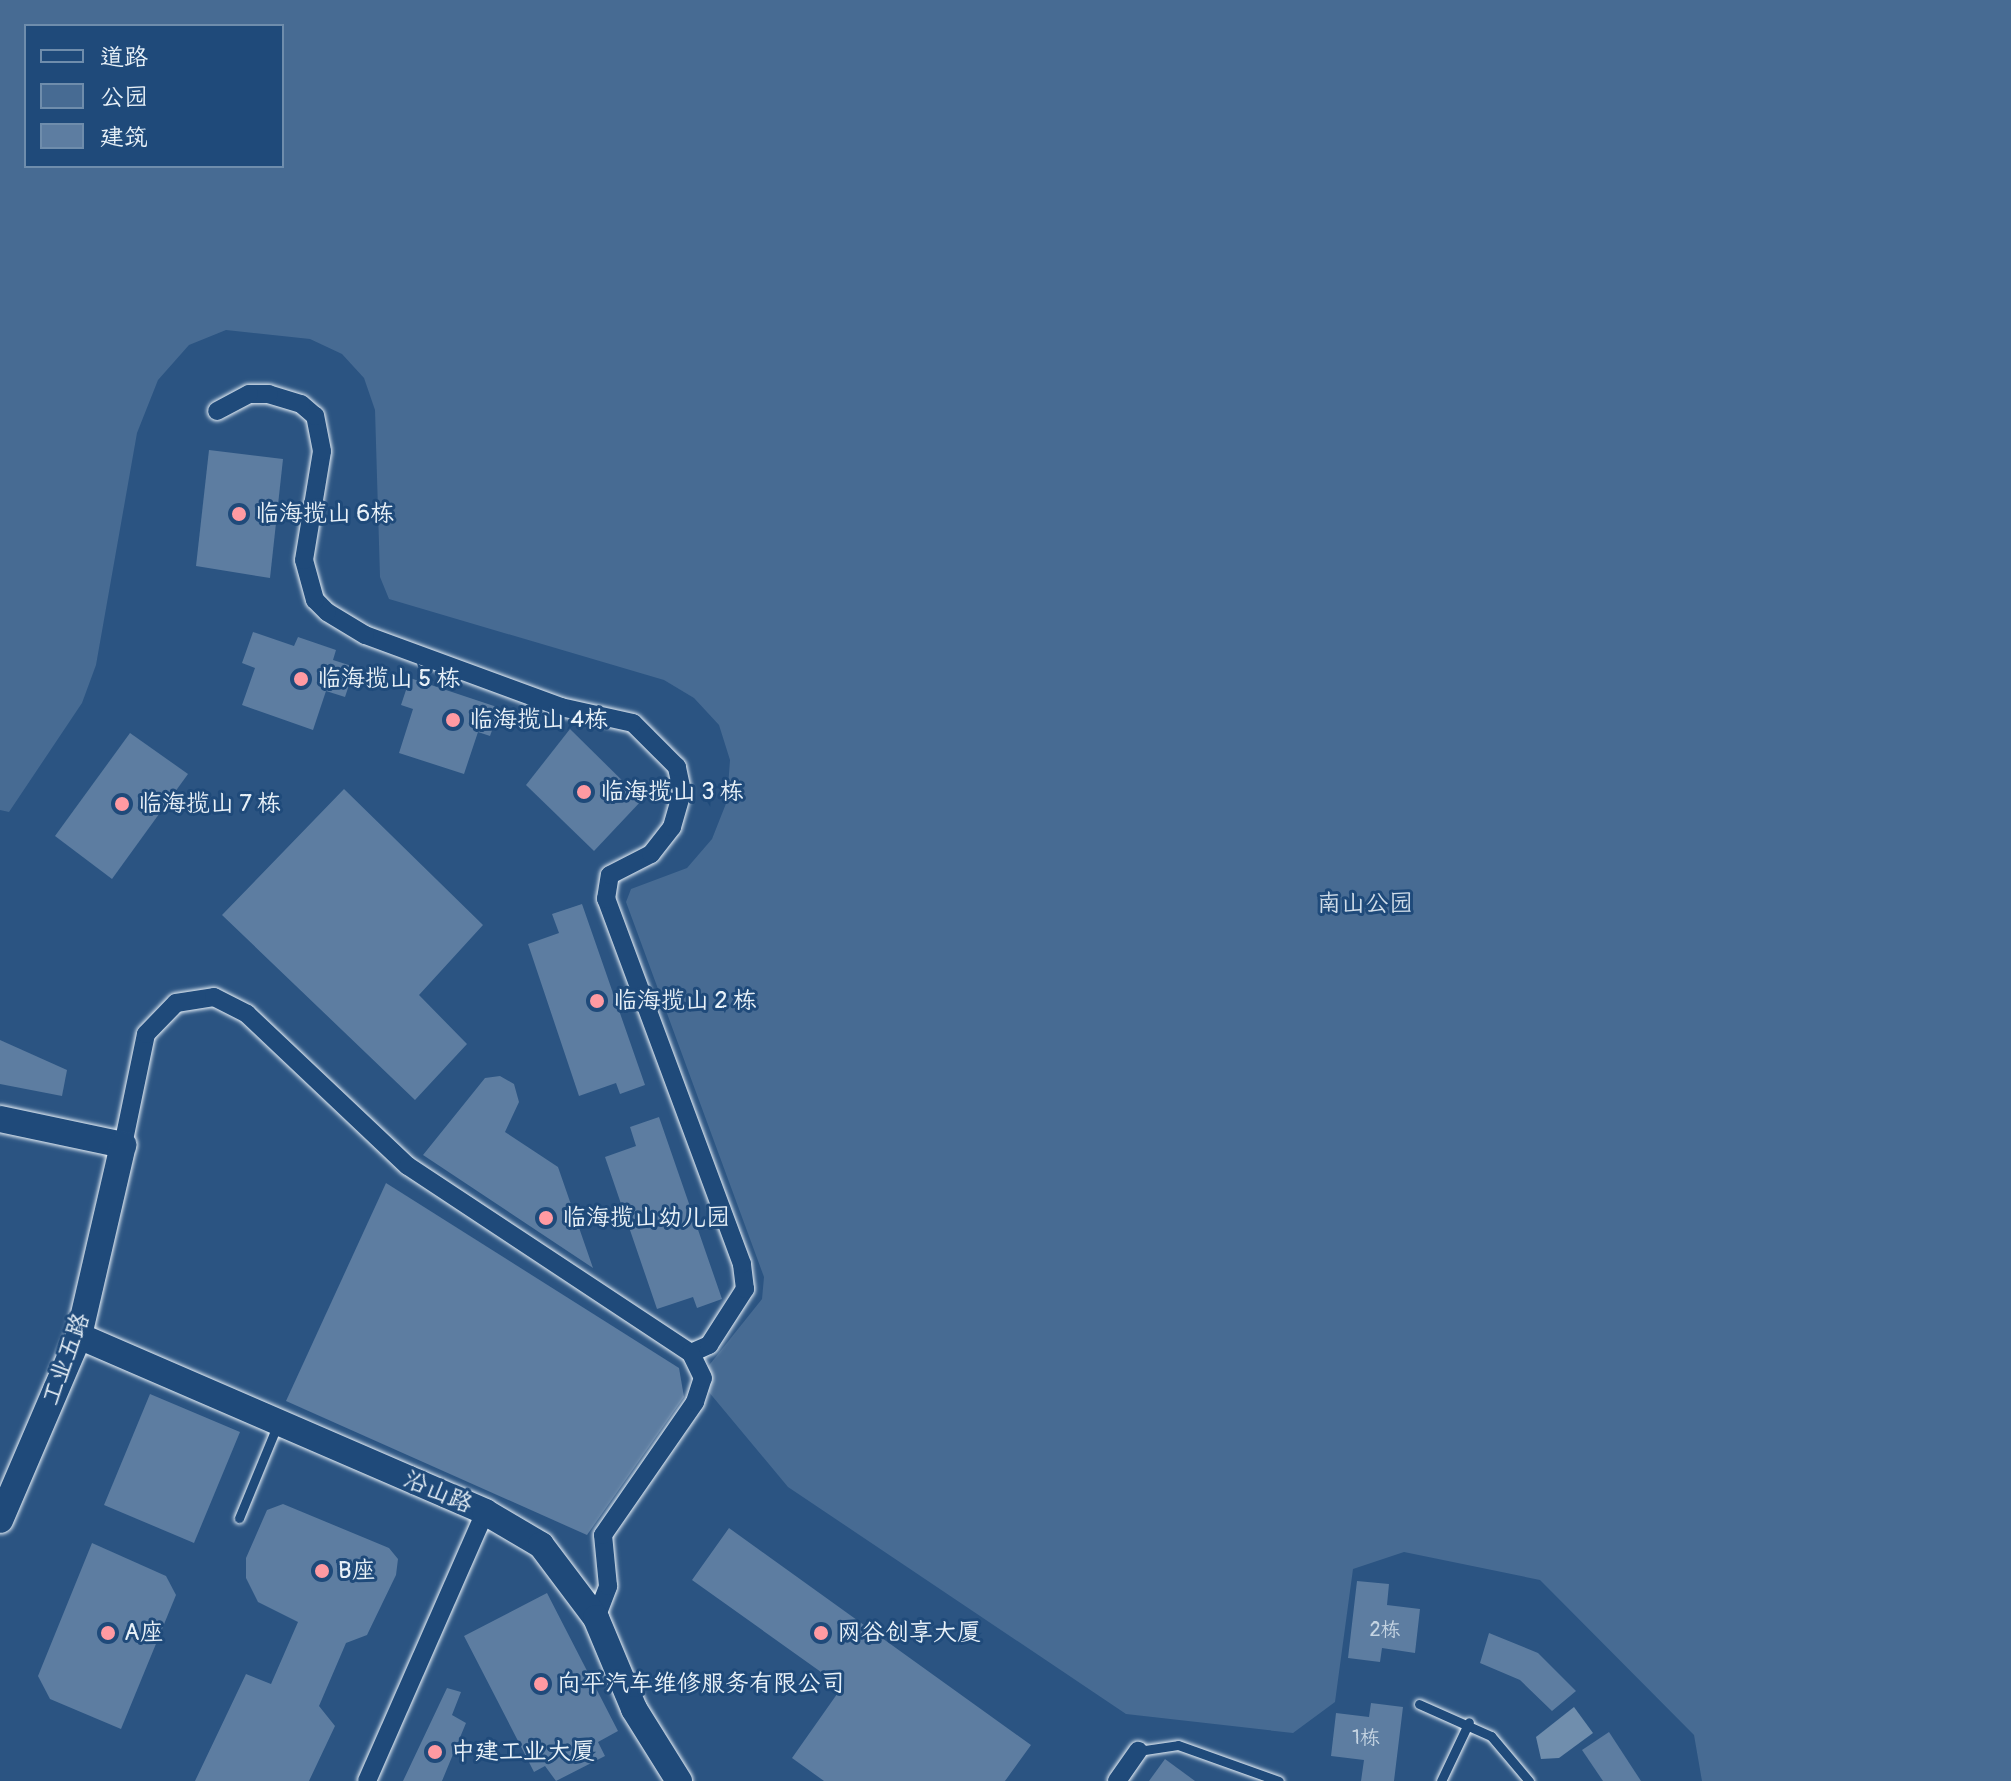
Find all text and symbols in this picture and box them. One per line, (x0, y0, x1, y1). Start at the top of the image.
legend (24, 24, 284, 168)
text: 道路 (100, 43, 148, 72)
text: 公园 (100, 83, 148, 112)
text: 建筑 (100, 123, 148, 152)
place label: 临海揽山 6栋 (255, 500, 394, 528)
marker: 临海揽山 6栋 (230, 505, 248, 523)
place label: 临海揽山 5 栋 (317, 665, 460, 693)
marker: 临海揽山 5 栋 (292, 670, 310, 688)
place label: 临海揽山 4栋 (469, 706, 608, 734)
marker: 临海揽山 4栋 (444, 711, 462, 729)
place label: 临海揽山 3 栋 (600, 778, 744, 806)
marker: 临海揽山 3 栋 (575, 783, 593, 801)
place label: 临海揽山 7 栋 (138, 790, 281, 818)
marker: 临海揽山 7 栋 (113, 795, 131, 813)
park label: 南山公园 (1317, 890, 1413, 918)
place label: 临海揽山 2 栋 (613, 987, 757, 1015)
marker: 临海揽山 2 栋 (588, 992, 606, 1010)
place label: 临海揽山幼儿园 (562, 1204, 730, 1232)
marker: 临海揽山幼儿园 (537, 1209, 555, 1227)
street label: 工业五路 (36, 1309, 96, 1409)
street label: 沿山路 (399, 1465, 477, 1519)
place label: B座 (338, 1557, 376, 1585)
marker: B座 (313, 1562, 331, 1580)
house number: 2栋 (1369, 1617, 1401, 1641)
place label: A座 (124, 1619, 164, 1647)
place label: 网谷创享大厦 (837, 1619, 981, 1647)
marker: A座 (99, 1624, 117, 1642)
marker: 网谷创享大厦 (812, 1624, 830, 1642)
place label: 向平汽车维修服务有限公司 (557, 1670, 845, 1698)
marker: 向平汽车维修服务有限公司 (532, 1675, 550, 1693)
house number: 1栋 (1352, 1725, 1380, 1749)
place label: 中建工业大厦 (451, 1738, 595, 1766)
marker: 中建工业大厦 (426, 1743, 444, 1761)

